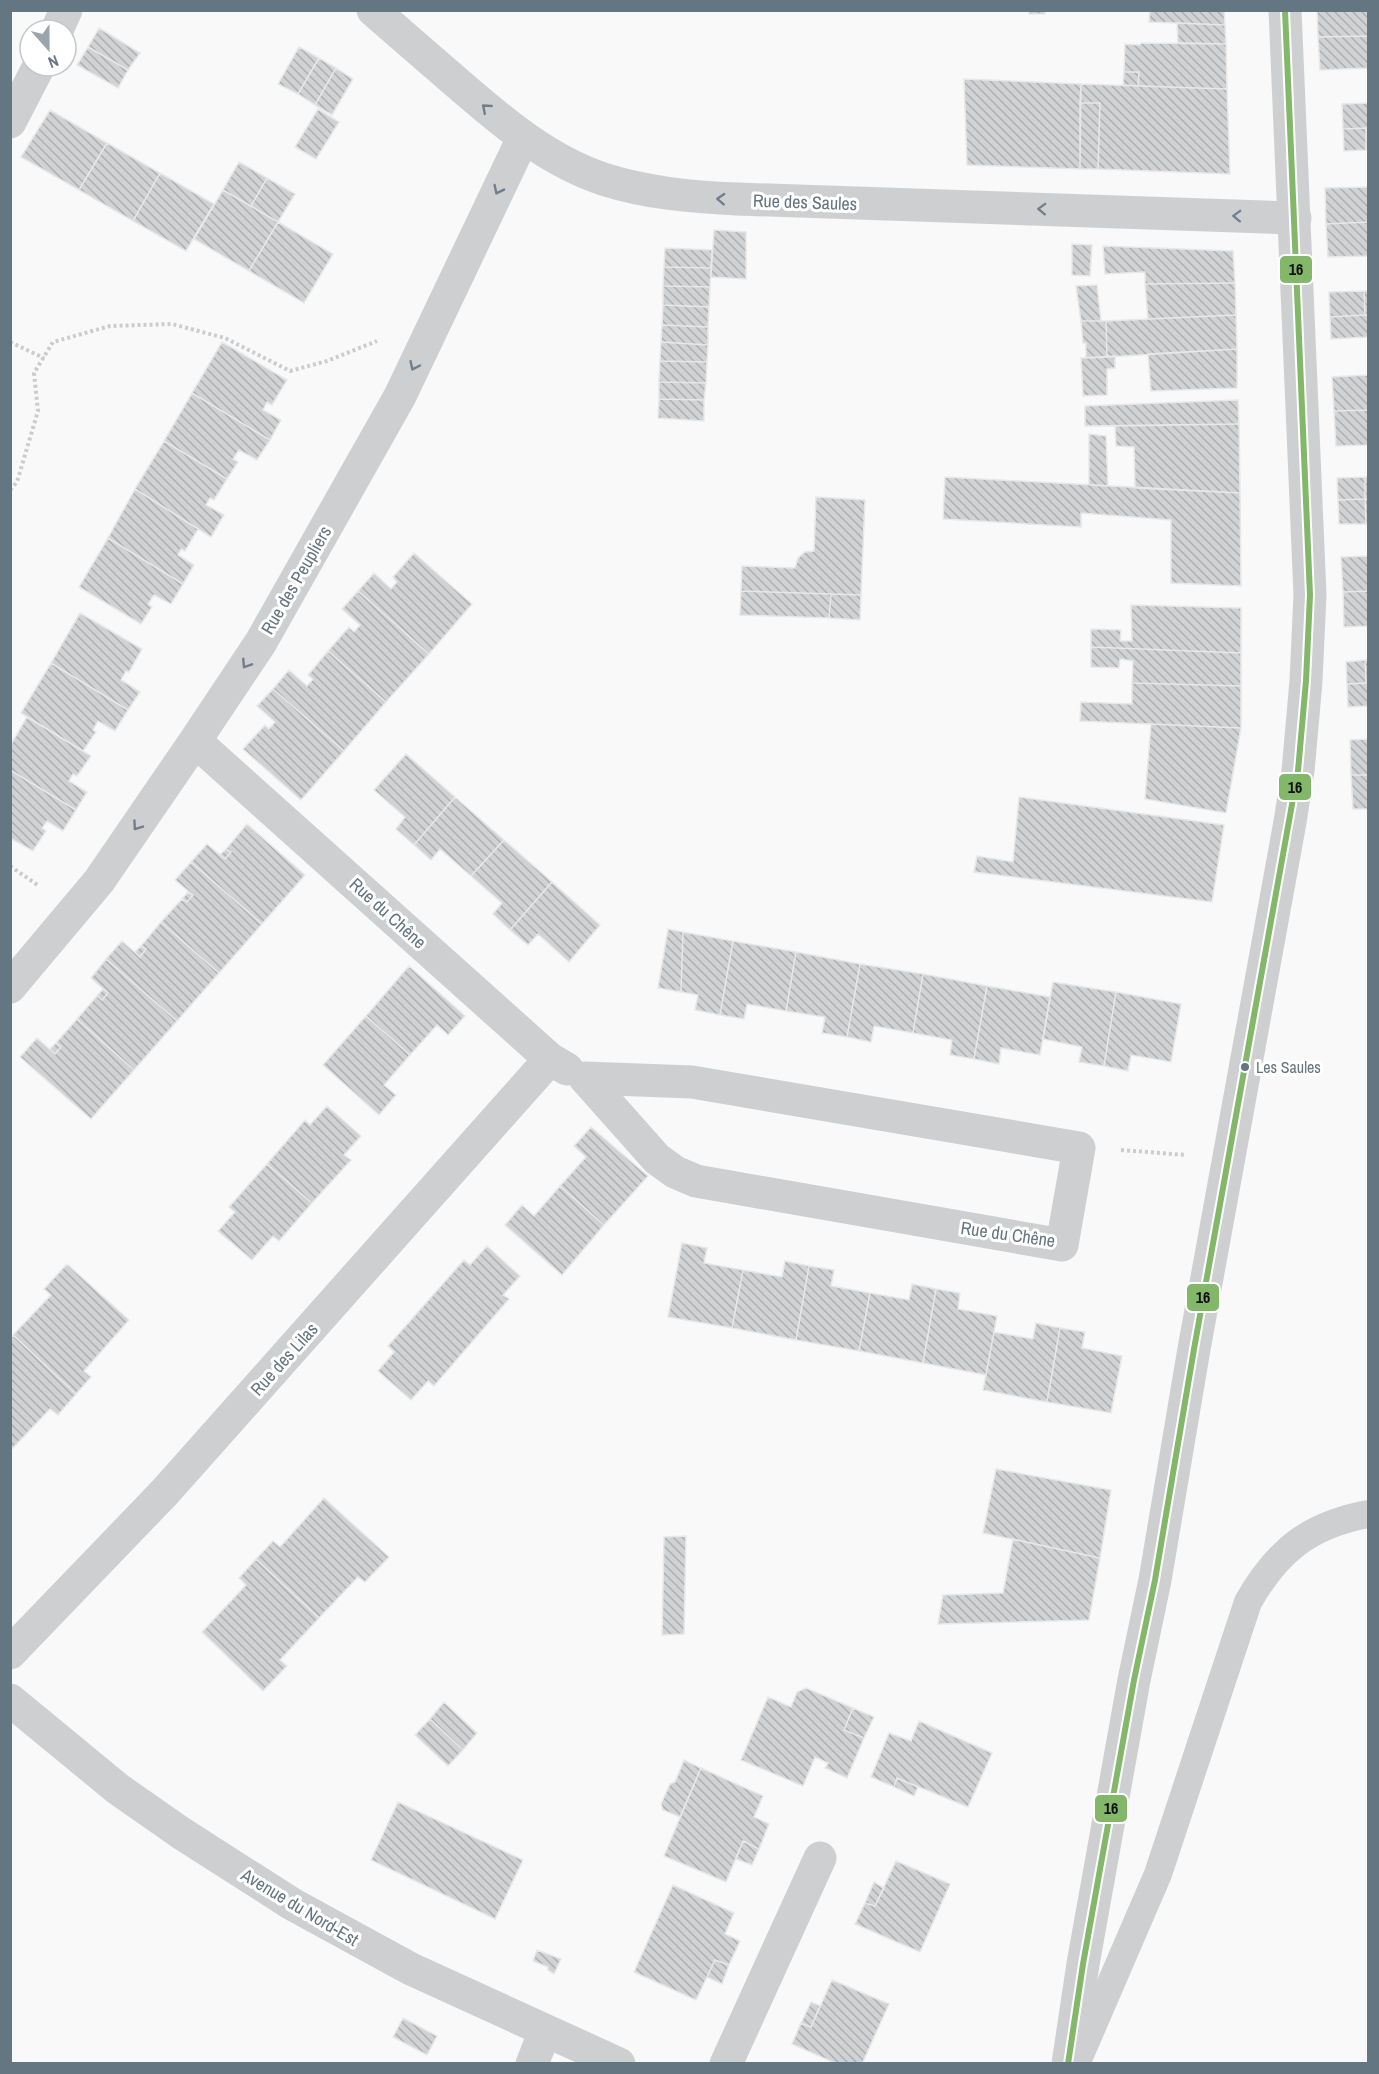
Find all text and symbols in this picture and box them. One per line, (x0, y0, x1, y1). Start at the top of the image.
north arrow (18, 18, 78, 78)
text: N (45, 50, 62, 74)
one-way arrow (482, 104, 492, 115)
one-way arrow (493, 184, 505, 195)
street label: Rue des Saules (752, 188, 858, 216)
one-way arrow (716, 192, 725, 205)
one-way arrow (1037, 203, 1046, 216)
one-way arrow (1232, 209, 1241, 222)
line badge: 16 (1279, 255, 1313, 284)
text: 16 (1289, 258, 1303, 280)
one-way arrow (409, 360, 421, 371)
street label: Rue des Peupliers (255, 521, 337, 639)
one-way arrow (242, 657, 253, 668)
line badge: 16 (1278, 773, 1312, 801)
text: 16 (1288, 776, 1302, 798)
one-way arrow (133, 819, 144, 830)
street label: Rue du Chêne (344, 872, 432, 954)
place label: Les Saules (1256, 1056, 1321, 1078)
marker: Les Saules (1239, 1061, 1251, 1073)
street label: Rue du Chêne (959, 1215, 1057, 1253)
line badge: 16 (1186, 1283, 1220, 1312)
text: 16 (1196, 1286, 1210, 1308)
street label: Rue des Lilas (245, 1317, 323, 1401)
line badge: 16 (1094, 1794, 1128, 1823)
text: 16 (1104, 1797, 1118, 1819)
street label: Avenue du Nord-Est (236, 1862, 363, 1952)

